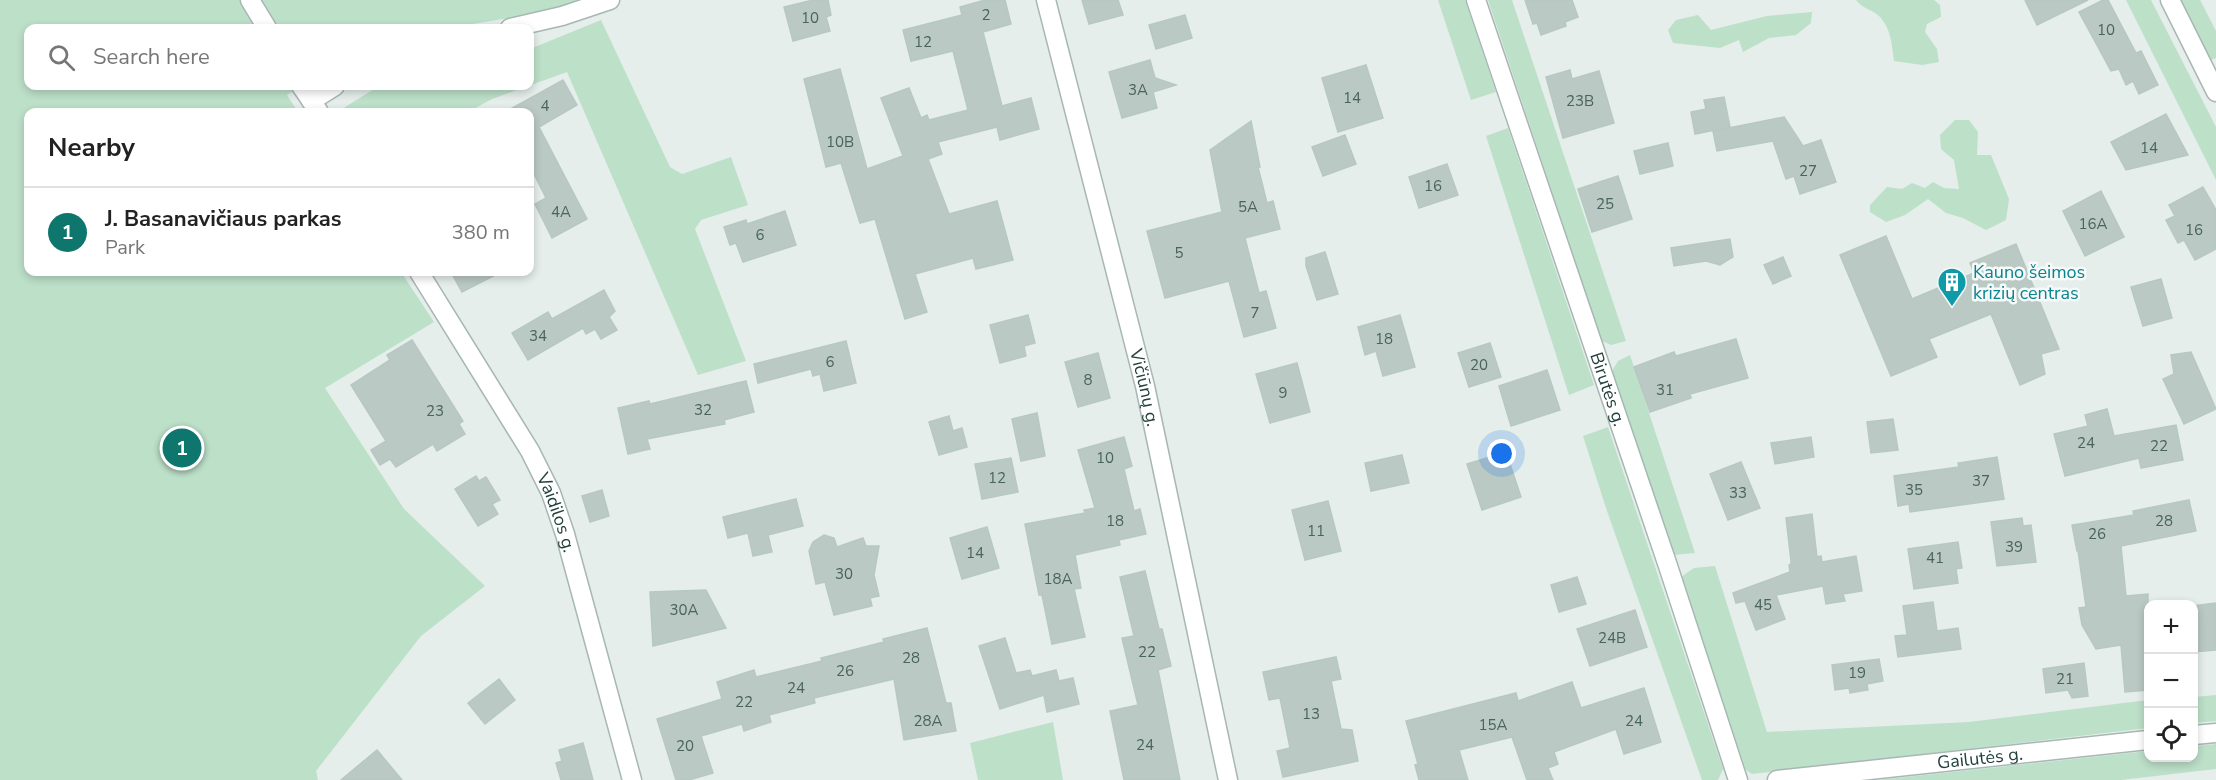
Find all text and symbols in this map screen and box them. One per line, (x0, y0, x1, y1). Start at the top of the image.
house number: 2 (981, 5, 991, 25)
house number: 10 (801, 8, 819, 28)
house number: 10 (2097, 20, 2115, 40)
search box (24, 24, 534, 90)
house number: 12 (914, 32, 932, 52)
icon: search (45, 41, 78, 74)
text: Search here (93, 42, 210, 72)
house number: 3A (1128, 80, 1148, 100)
house number: 14 (1343, 88, 1361, 108)
house number: 23B (1566, 91, 1594, 111)
house number: 4 (540, 96, 550, 116)
text: Nearby (48, 130, 135, 165)
house number: 10B (826, 132, 854, 152)
house number: 14 (2140, 138, 2158, 158)
house number: 27 (1799, 161, 1817, 181)
house number: 16 (1424, 176, 1442, 196)
house number: 25 (1596, 194, 1614, 214)
house number: 5A (1238, 197, 1258, 217)
house number: 4A (551, 202, 571, 222)
text: J. Basanavičiaus parkas (105, 204, 342, 234)
house number: 16A (2079, 214, 2108, 234)
text: 1 (62, 219, 74, 246)
text: 380 m (452, 219, 510, 246)
house number: 16 (2185, 220, 2203, 240)
house number: 6 (755, 225, 765, 245)
text: Park (105, 234, 145, 261)
house number: 5 (1174, 243, 1184, 263)
place label: Kauno šeimos krizių centras (1973, 260, 2085, 305)
building icon: Kauno šeimos krizių centras (1936, 266, 1968, 308)
house number: 7 (1250, 303, 1260, 323)
house number: 34 (529, 326, 547, 346)
house number: 18 (1375, 329, 1393, 349)
street label: Vičiūnų g. (1124, 345, 1165, 429)
street label: Birutės g. (1584, 349, 1632, 429)
house number: 6 (825, 352, 835, 372)
house number: 20 (1470, 355, 1488, 375)
house number: 8 (1083, 370, 1093, 390)
house number: 31 (1656, 380, 1674, 400)
house number: 9 (1278, 383, 1288, 403)
house number: 32 (694, 400, 712, 420)
house number: 23 (426, 401, 444, 421)
pin: 1 (162, 426, 201, 470)
house number: 24 (2077, 433, 2095, 453)
house number: 22 (2150, 436, 2168, 456)
your location (1487, 439, 1516, 468)
house number: 10 (1096, 448, 1114, 468)
street label: Vaidilos g. (530, 468, 581, 555)
house number: 12 (988, 468, 1006, 488)
house number: 37 (1972, 471, 1990, 491)
house number: 35 (1905, 480, 1923, 500)
house number: 33 (1729, 483, 1747, 503)
house number: 18 (1106, 511, 1124, 531)
house number: 28 (2155, 511, 2173, 531)
house number: 11 (1307, 521, 1325, 541)
house number: 26 (2088, 524, 2106, 544)
house number: 39 (2005, 537, 2023, 557)
house number: 14 (966, 543, 984, 563)
house number: 41 (1926, 548, 1944, 568)
house number: 30 (835, 564, 853, 584)
house number: 18A (1044, 569, 1073, 589)
house number: 45 (1754, 595, 1772, 615)
house number: 30A (670, 600, 699, 620)
map controls (2144, 600, 2198, 762)
button: + (2144, 600, 2198, 654)
house number: 24B (1598, 628, 1626, 648)
house number: 22 (1138, 642, 1156, 662)
house number: 28 (902, 648, 920, 668)
button: − (2144, 654, 2198, 708)
house number: 26 (836, 661, 854, 681)
house number: 19 (1848, 663, 1866, 683)
house number: 21 (2056, 669, 2074, 689)
house number: 24 (787, 678, 805, 698)
house number: 22 (735, 692, 753, 712)
house number: 13 (1302, 704, 1320, 724)
button: locate (2144, 708, 2198, 762)
house number: 28A (914, 711, 943, 731)
house number: 24 (1625, 711, 1643, 731)
house number: 15A (1479, 715, 1508, 735)
house number: 24 (1136, 735, 1154, 755)
house number: 20 (676, 736, 694, 756)
street label: Gailutės g. (1936, 742, 2024, 775)

